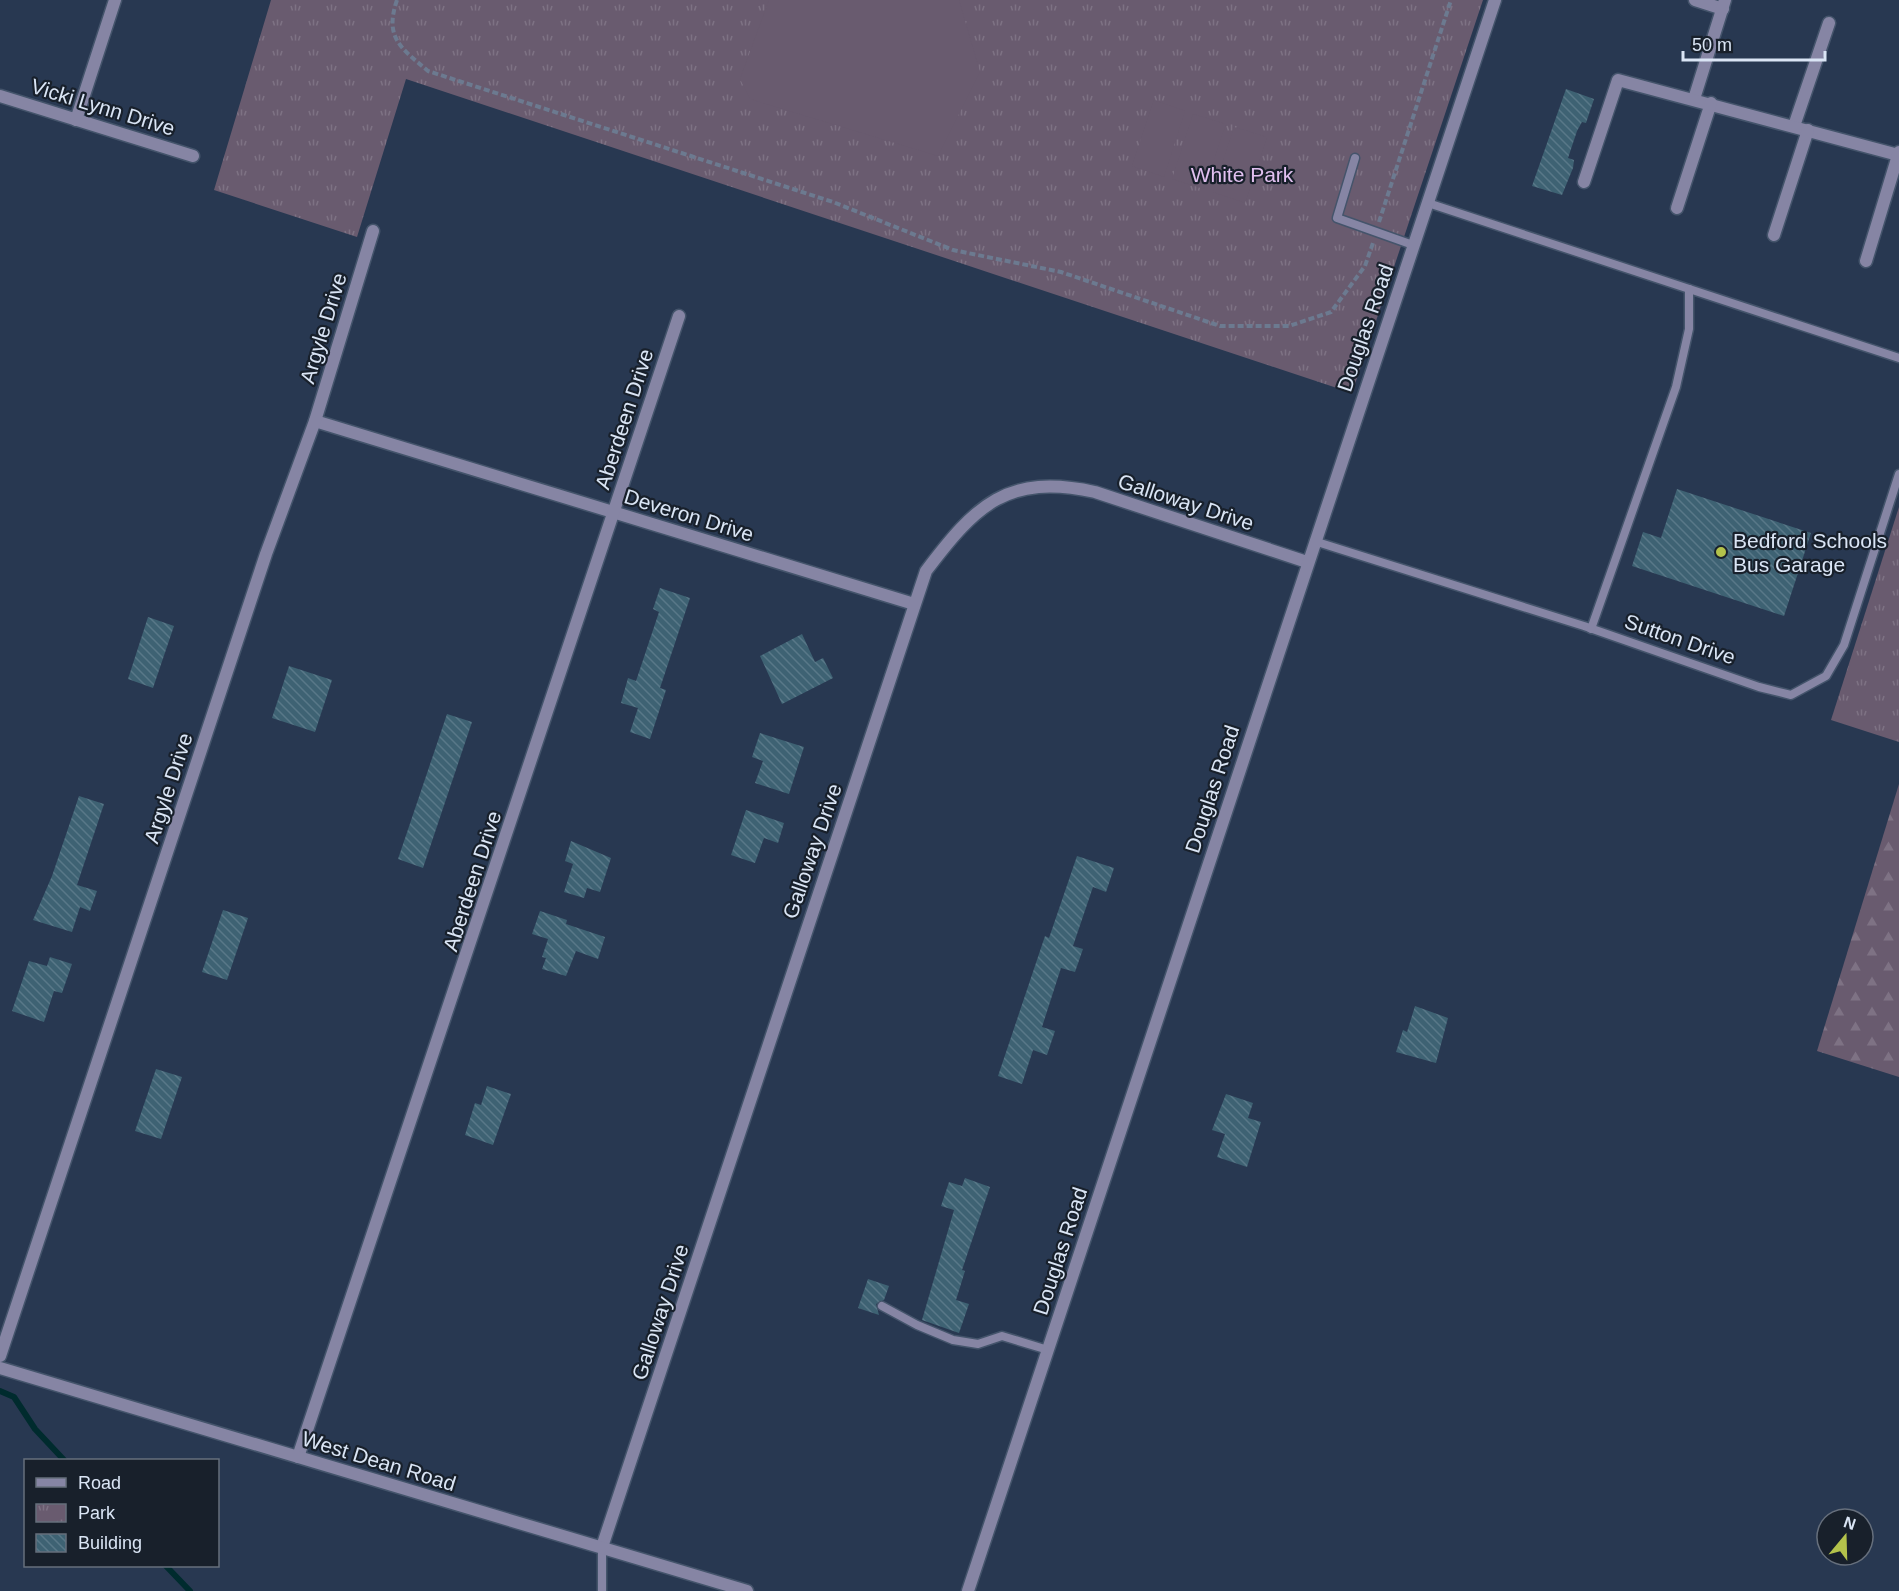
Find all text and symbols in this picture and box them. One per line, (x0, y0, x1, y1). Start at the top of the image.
scale bar (1683, 24, 1826, 62)
text: 50 m (1692, 35, 1732, 55)
street label: Vicki Lynn Drive (28, 74, 178, 140)
park label: White Park (1191, 163, 1294, 186)
street label: Douglas Road (1332, 261, 1398, 395)
street label: Argyle Drive (295, 270, 351, 386)
street label: Aberdeen Drive (591, 346, 657, 492)
street label: Galloway Drive (1115, 469, 1257, 535)
street label: Deveron Drive (621, 484, 757, 546)
place label: Bedford Schools Bus Garage (1733, 529, 1887, 576)
marker: Bedford Schools Bus Garage (1714, 545, 1728, 559)
street label: Sutton Drive (1622, 609, 1738, 669)
street label: Douglas Road (1180, 722, 1244, 856)
street label: Argyle Drive (139, 730, 197, 846)
street label: Galloway Drive (778, 780, 846, 922)
street label: Aberdeen Drive (439, 808, 505, 954)
street label: Douglas Road (1028, 1184, 1092, 1318)
street label: Galloway Drive (627, 1241, 693, 1383)
street label: West Dean Road (299, 1427, 459, 1495)
legend (24, 1459, 219, 1567)
text: Road (78, 1473, 121, 1493)
text: Park (78, 1503, 116, 1523)
north arrow (1815, 1507, 1875, 1567)
text: N (1841, 1513, 1858, 1533)
text: Building (78, 1533, 142, 1553)

